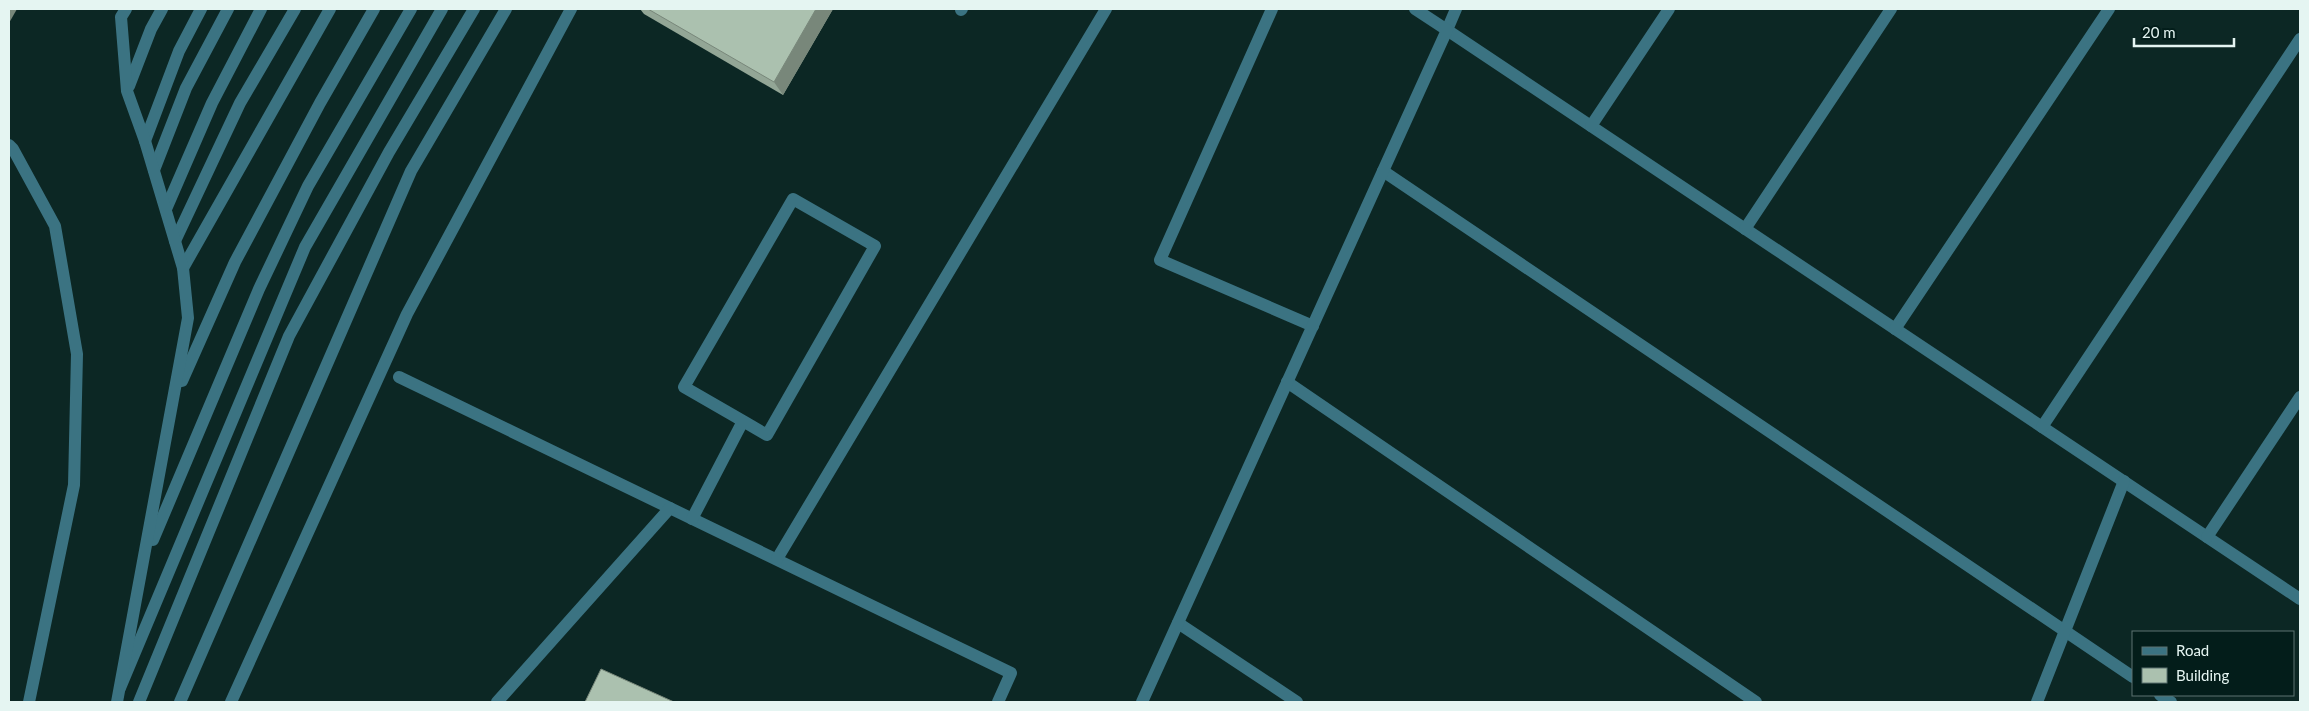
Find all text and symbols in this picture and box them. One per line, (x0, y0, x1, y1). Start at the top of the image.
scale bar (2134, 15, 2234, 47)
text: 20 m (2142, 23, 2176, 41)
legend (2132, 631, 2294, 696)
text: Road (2176, 641, 2209, 659)
text: Building (2176, 666, 2229, 684)

